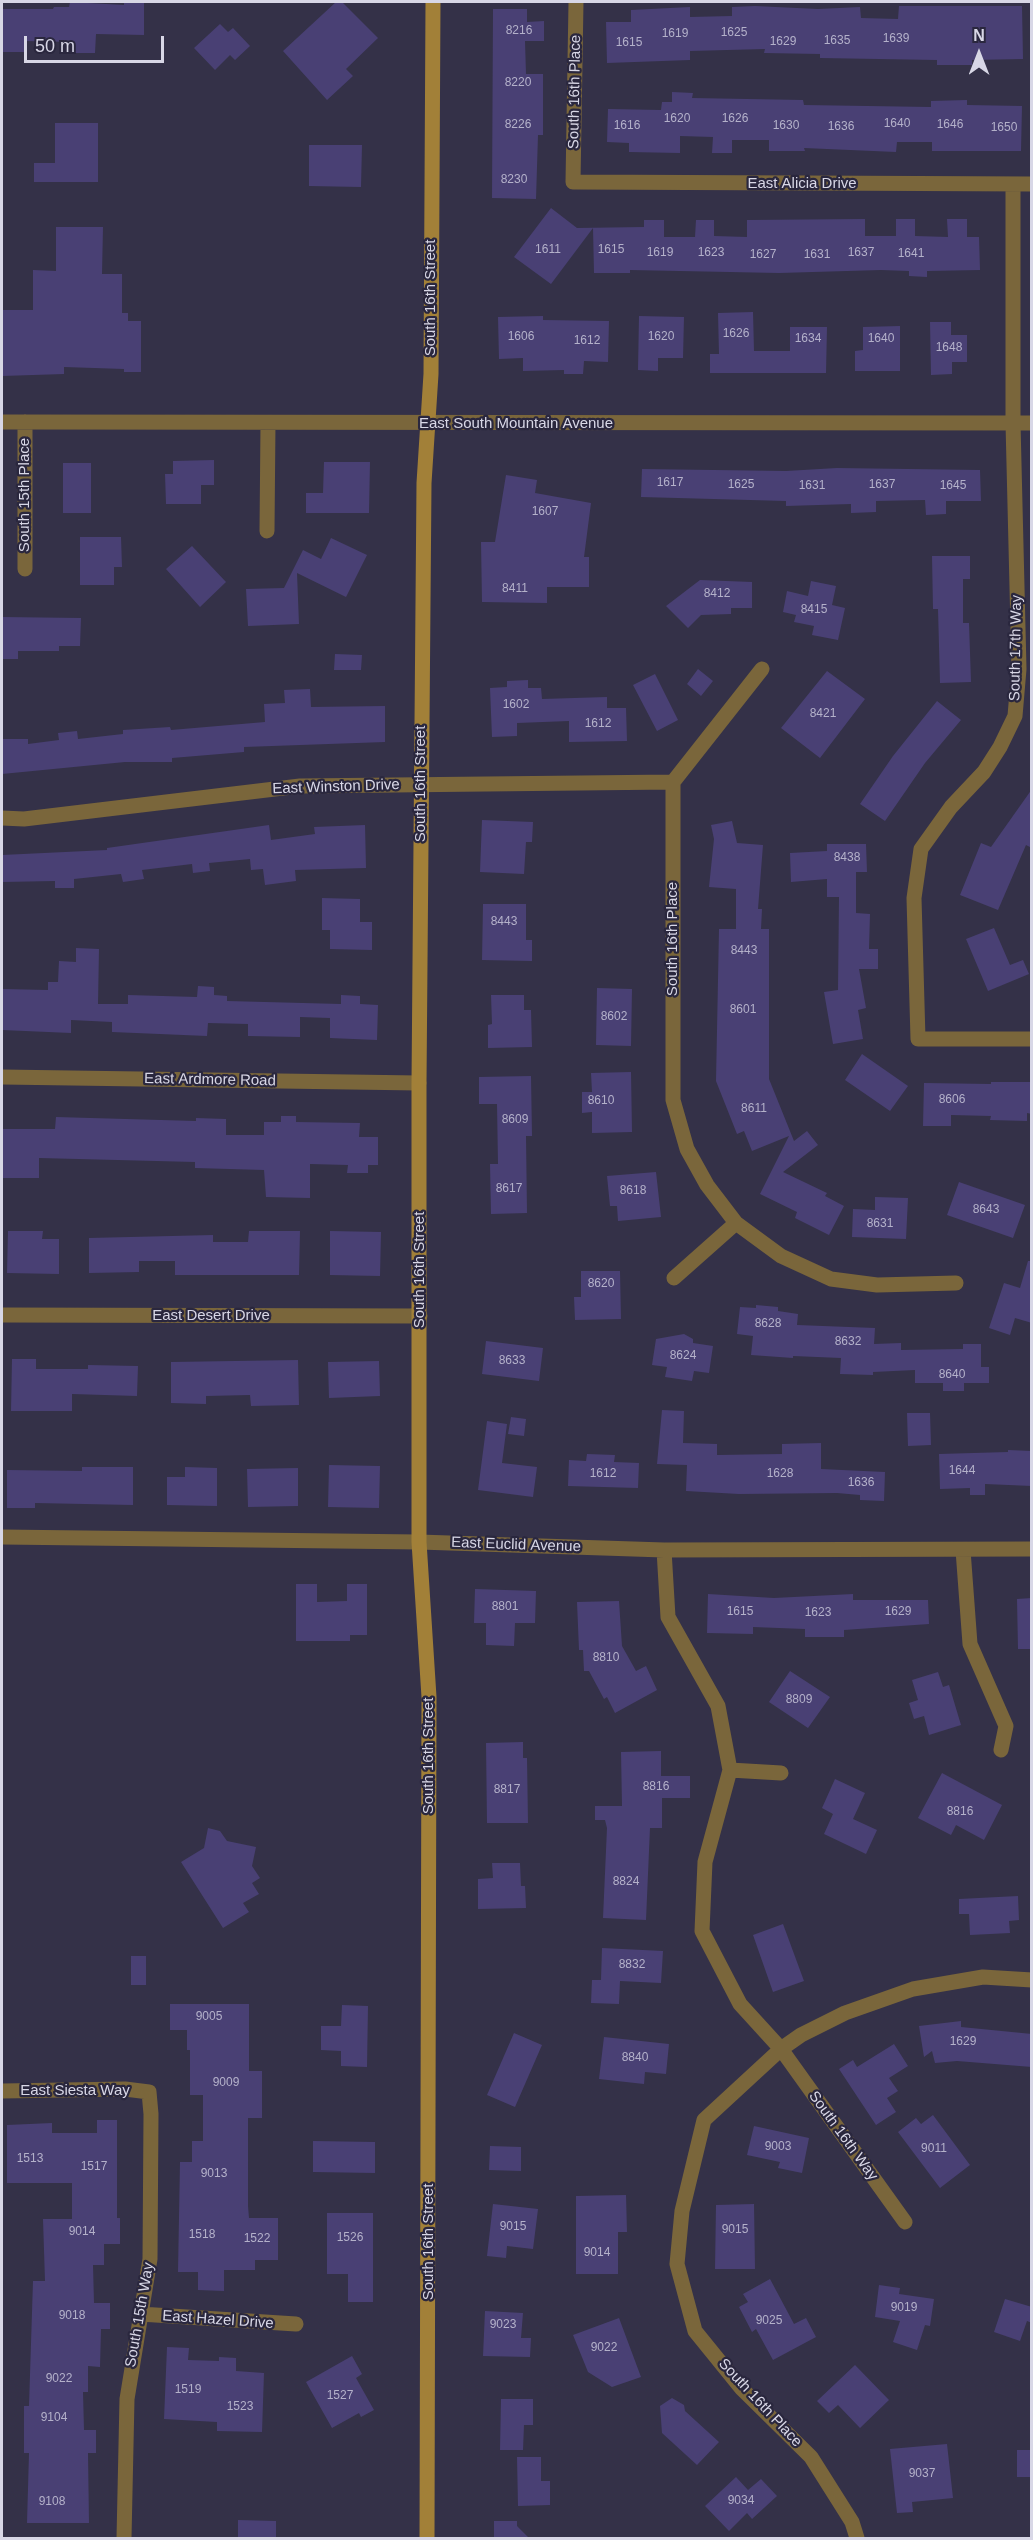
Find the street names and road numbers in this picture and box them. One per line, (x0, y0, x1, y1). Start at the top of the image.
street label: South 16th Place (565, 35, 585, 149)
street label: East Alicia Drive (747, 175, 857, 193)
street label: South 16th Street (422, 240, 440, 356)
street label: East South Mountain Avenue (419, 415, 613, 433)
street label: South 15th Place (16, 438, 34, 552)
street label: South 17th Way (1006, 595, 1026, 701)
street label: South 16th Street (412, 726, 430, 842)
street label: East Winston Drive (272, 776, 400, 798)
street label: South 16th Place (664, 882, 682, 996)
street label: East Ardmore Road (144, 1070, 276, 1090)
street label: South 16th Street (411, 1212, 429, 1328)
street label: East Desert Drive (152, 1307, 270, 1325)
street label: East Euclid Avenue (451, 1534, 581, 1556)
street label: South 16th Street (420, 1698, 438, 1814)
street label: East Siesta Way (20, 2082, 130, 2100)
street label: South 16th Way (805, 2088, 881, 2184)
street label: South 16th Street (420, 2184, 438, 2300)
street label: South 15th Way (122, 2261, 158, 2369)
street label: East Hazel Drive (162, 2307, 274, 2333)
street label: South 16th Place (714, 2355, 806, 2451)

